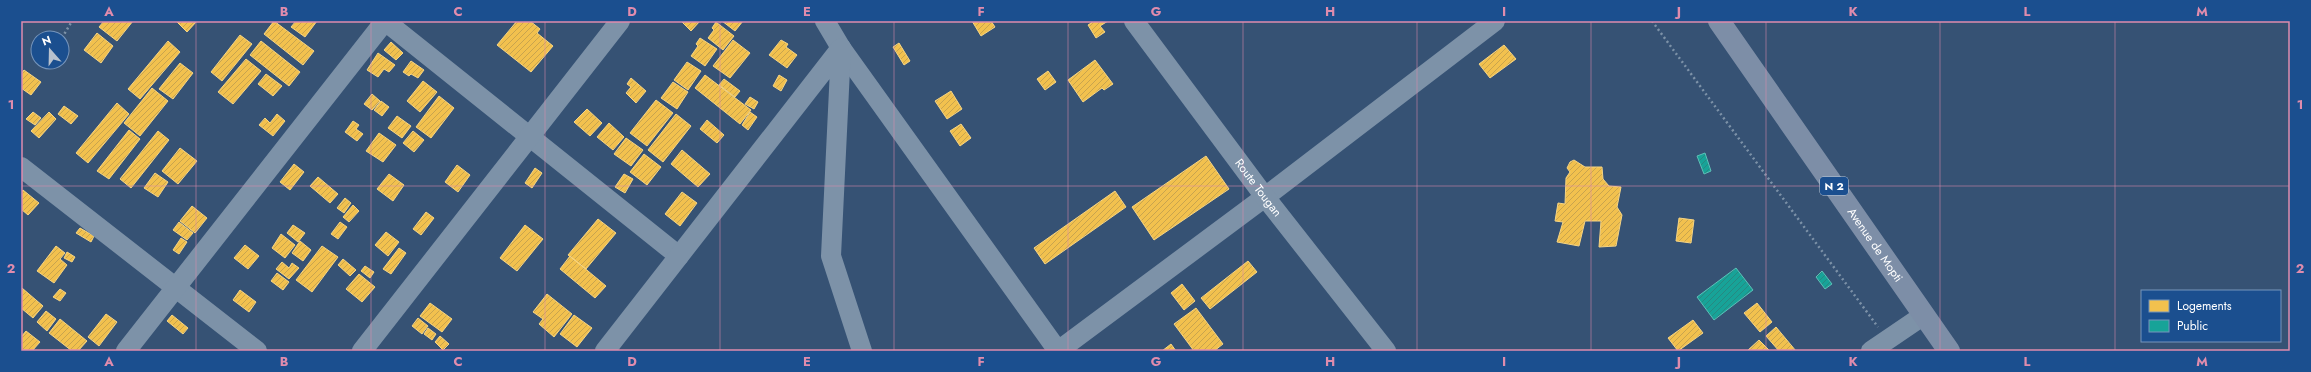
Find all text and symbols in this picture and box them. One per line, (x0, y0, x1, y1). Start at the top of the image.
text: A (103, 2, 114, 21)
text: B (280, 2, 289, 21)
text: C (453, 2, 463, 21)
text: D (627, 2, 637, 21)
text: E (803, 2, 811, 21)
text: F (977, 2, 985, 21)
text: G (1151, 2, 1162, 21)
text: H (1325, 2, 1335, 21)
text: I (1502, 2, 1506, 21)
text: J (1674, 2, 1681, 21)
text: K (1848, 2, 1858, 21)
text: L (2024, 2, 2031, 21)
text: M (2196, 2, 2208, 21)
north arrow (30, 30, 70, 70)
text: N (40, 32, 53, 50)
text: 1 (8, 95, 14, 114)
text: 1 (2297, 95, 2303, 114)
street label: Route Tougan (1231, 155, 1286, 221)
road number: N 2 (1820, 177, 1848, 195)
street label: Avenue de Mopti (1843, 204, 1907, 286)
text: 2 (7, 259, 15, 278)
text: 2 (2296, 259, 2304, 278)
legend (2141, 290, 2281, 342)
text: Logements (2177, 297, 2232, 315)
text: Public (2177, 317, 2208, 335)
text: A (103, 352, 114, 371)
text: B (280, 352, 289, 371)
text: C (453, 352, 463, 371)
text: D (627, 352, 637, 371)
text: E (803, 352, 811, 371)
text: F (977, 352, 985, 371)
text: G (1151, 352, 1162, 371)
text: H (1325, 352, 1335, 371)
text: I (1502, 352, 1506, 371)
text: J (1674, 352, 1681, 371)
text: K (1848, 352, 1858, 371)
text: L (2024, 352, 2031, 371)
text: M (2196, 352, 2208, 371)

